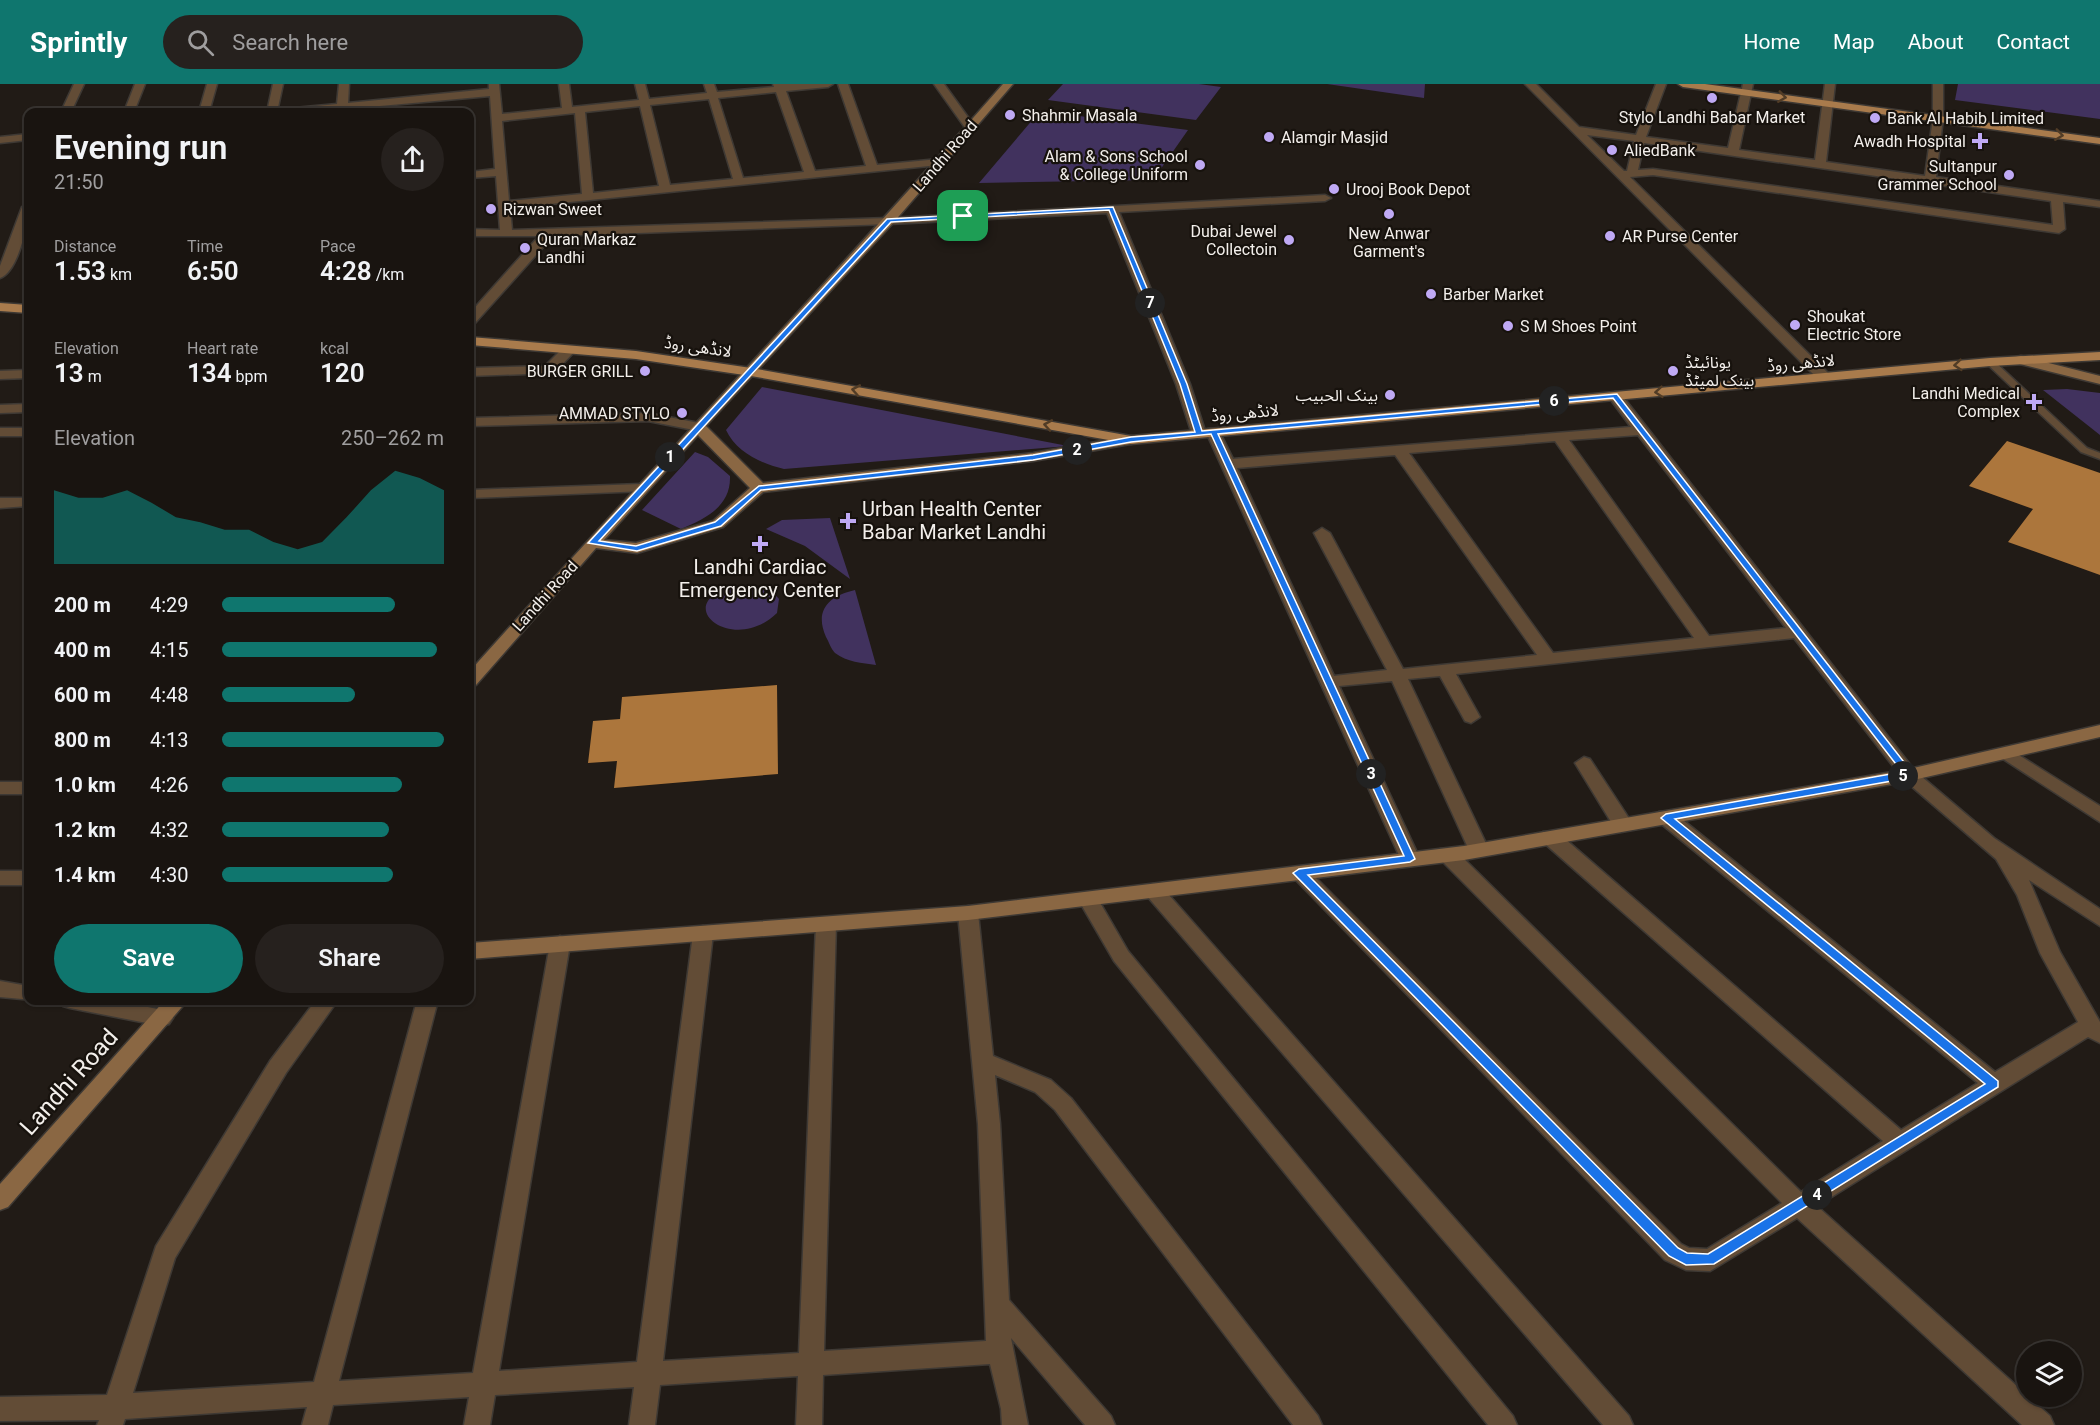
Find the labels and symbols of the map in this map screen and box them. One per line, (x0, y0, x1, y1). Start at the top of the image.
marker: Stylo Landhi Babar Market (1705, 91, 1719, 105)
one-way arrow (1778, 91, 1787, 103)
place label: Shahmir Masala (1022, 106, 1137, 125)
marker: Shahmir Masala (1003, 108, 1017, 122)
place label: Stylo Landhi Babar Market (1619, 108, 1805, 127)
place label: Bank Al Habib Limited (1887, 109, 2044, 128)
marker: Bank Al Habib Limited (1868, 111, 1882, 125)
street label: Landhi Road (909, 116, 981, 196)
place label: Alamgir Masjid (1281, 128, 1388, 147)
one-way arrow (2054, 128, 2063, 140)
marker: Alamgir Masjid (1262, 130, 1276, 144)
place label: Awadh Hospital (1854, 132, 1966, 151)
marker: Awadh Hospital (1971, 132, 1989, 150)
place label: AliedBank (1624, 141, 1696, 160)
marker: AliedBank (1605, 143, 1619, 157)
place label: Alam & Sons School & College Uniform (1045, 147, 1188, 184)
place label: Sultanpur Grammer School (1878, 157, 1998, 194)
marker: Alam & Sons School & College Uniform (1193, 158, 1207, 172)
marker: Sultanpur Grammer School (2002, 168, 2016, 182)
place label: Urooj Book Depot (1346, 180, 1470, 199)
marker: Urooj Book Depot (1327, 182, 1341, 196)
pin (937, 190, 988, 241)
place label: Rizwan Sweet (503, 200, 602, 219)
marker: Rizwan Sweet (484, 202, 498, 216)
marker: New Anwar Garment's (1382, 207, 1396, 221)
place label: Dubai Jewel Collectoin (1190, 222, 1277, 259)
place label: New Anwar Garment's (1348, 224, 1430, 261)
place label: AR Purse Center (1622, 227, 1739, 246)
marker: AR Purse Center (1603, 229, 1617, 243)
place label: Quran Markaz Landhi (537, 230, 636, 267)
marker: Dubai Jewel Collectoin (1282, 233, 1296, 247)
marker: Quran Markaz Landhi (518, 241, 532, 255)
place label: Barber Market (1443, 285, 1544, 304)
marker: Barber Market (1424, 287, 1438, 301)
pin: 7 (1135, 288, 1165, 318)
place label: Shoukat Electric Store (1807, 307, 1901, 344)
place label: S M Shoes Point (1520, 317, 1637, 336)
marker: Shoukat Electric Store (1788, 318, 1802, 332)
marker: S M Shoes Point (1501, 319, 1515, 333)
street label: لانڈھی روڈ (663, 333, 733, 361)
street label: لانڈھی روڈ (1766, 351, 1836, 375)
place label: یونائیٹڈ بینک لمیٹڈ (1685, 353, 1754, 390)
one-way arrow (1953, 358, 1962, 371)
place label: BURGER GRILL (527, 362, 633, 381)
marker: BURGER GRILL (638, 364, 652, 378)
marker: یونائیٹڈ بینک لمیٹڈ (1666, 364, 1680, 378)
place label: Landhi Medical Complex (1912, 384, 2020, 421)
one-way arrow (851, 385, 860, 397)
one-way arrow (1655, 385, 1664, 398)
place label: بينک الحبيب (1296, 386, 1378, 405)
pin: 6 (1539, 386, 1569, 416)
marker: بينک الحبيب (1383, 388, 1397, 402)
marker: Landhi Medical Complex (2025, 393, 2043, 411)
street label: لانڈھی روڈ (1210, 401, 1280, 425)
place label: AMMAD STYLO (559, 404, 670, 423)
marker: AMMAD STYLO (675, 406, 689, 420)
one-way arrow (1043, 419, 1053, 432)
pin: 2 (1062, 435, 1092, 465)
pin: 1 (655, 442, 685, 472)
place label: Urban Health Center Babar Market Landhi (862, 497, 1046, 544)
marker: Urban Health Center Babar Market Landhi (839, 512, 857, 530)
marker: Landhi Cardiac Emergency Center (751, 535, 769, 553)
place label: Landhi Cardiac Emergency Center (679, 555, 841, 602)
street label: Landhi Road (508, 557, 582, 635)
pin: 3 (1356, 759, 1386, 789)
pin: 5 (1888, 761, 1918, 791)
street label: Landhi Road (14, 1023, 124, 1141)
pin: 4 (1802, 1180, 1832, 1210)

